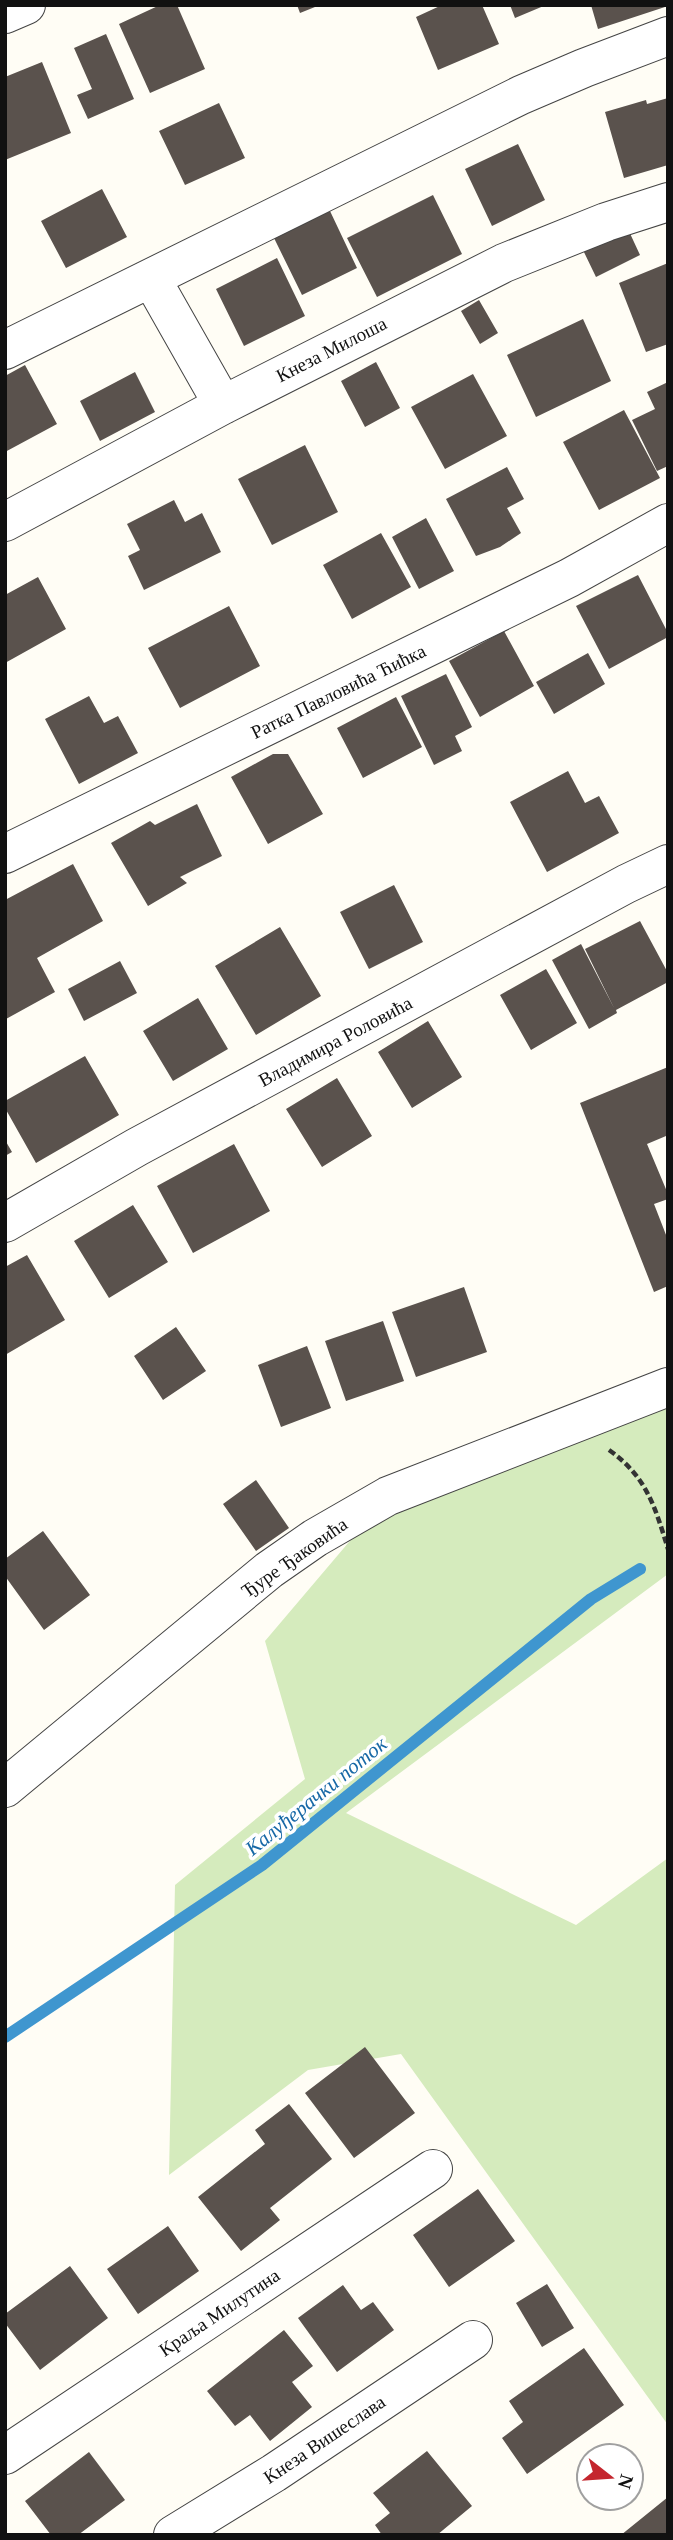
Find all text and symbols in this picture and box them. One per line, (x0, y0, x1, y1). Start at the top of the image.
street label: Кнеза Милоша (272, 312, 391, 386)
street label: Ратка Павловића Ћићка (247, 640, 429, 743)
street label: Владимира Роловића (255, 992, 416, 1091)
street label: Ђуре Ђаковића (237, 1513, 352, 1602)
water label: Калуђерачки поток (240, 1732, 392, 1861)
street label: Краља Милутина (155, 2264, 284, 2360)
street label: Кнеза Вишеслава (260, 2391, 390, 2488)
north arrow (575, 2442, 645, 2512)
text: N (614, 2472, 638, 2492)

